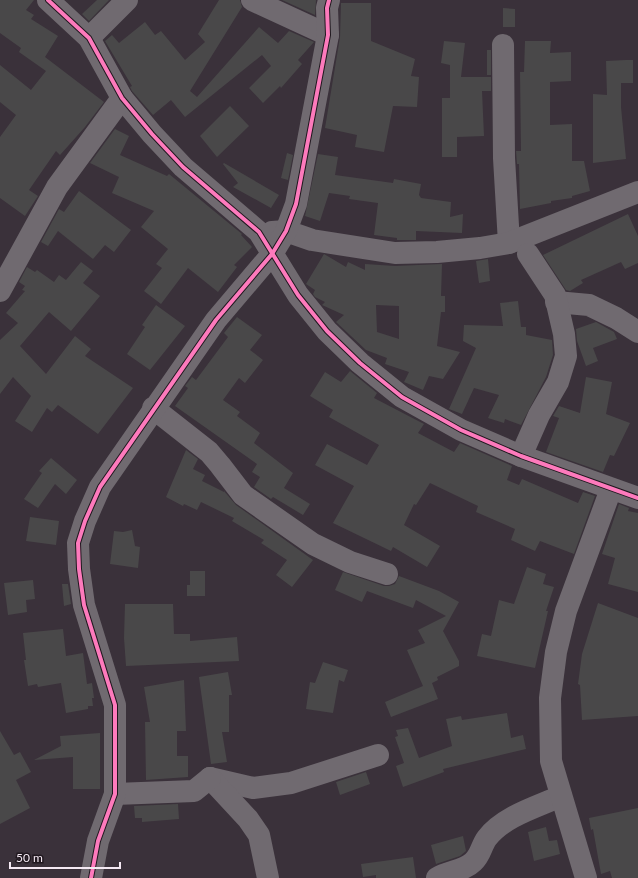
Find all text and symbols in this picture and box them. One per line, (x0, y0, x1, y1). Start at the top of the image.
scale bar (10, 844, 120, 870)
text: 50 m (16, 850, 43, 865)

